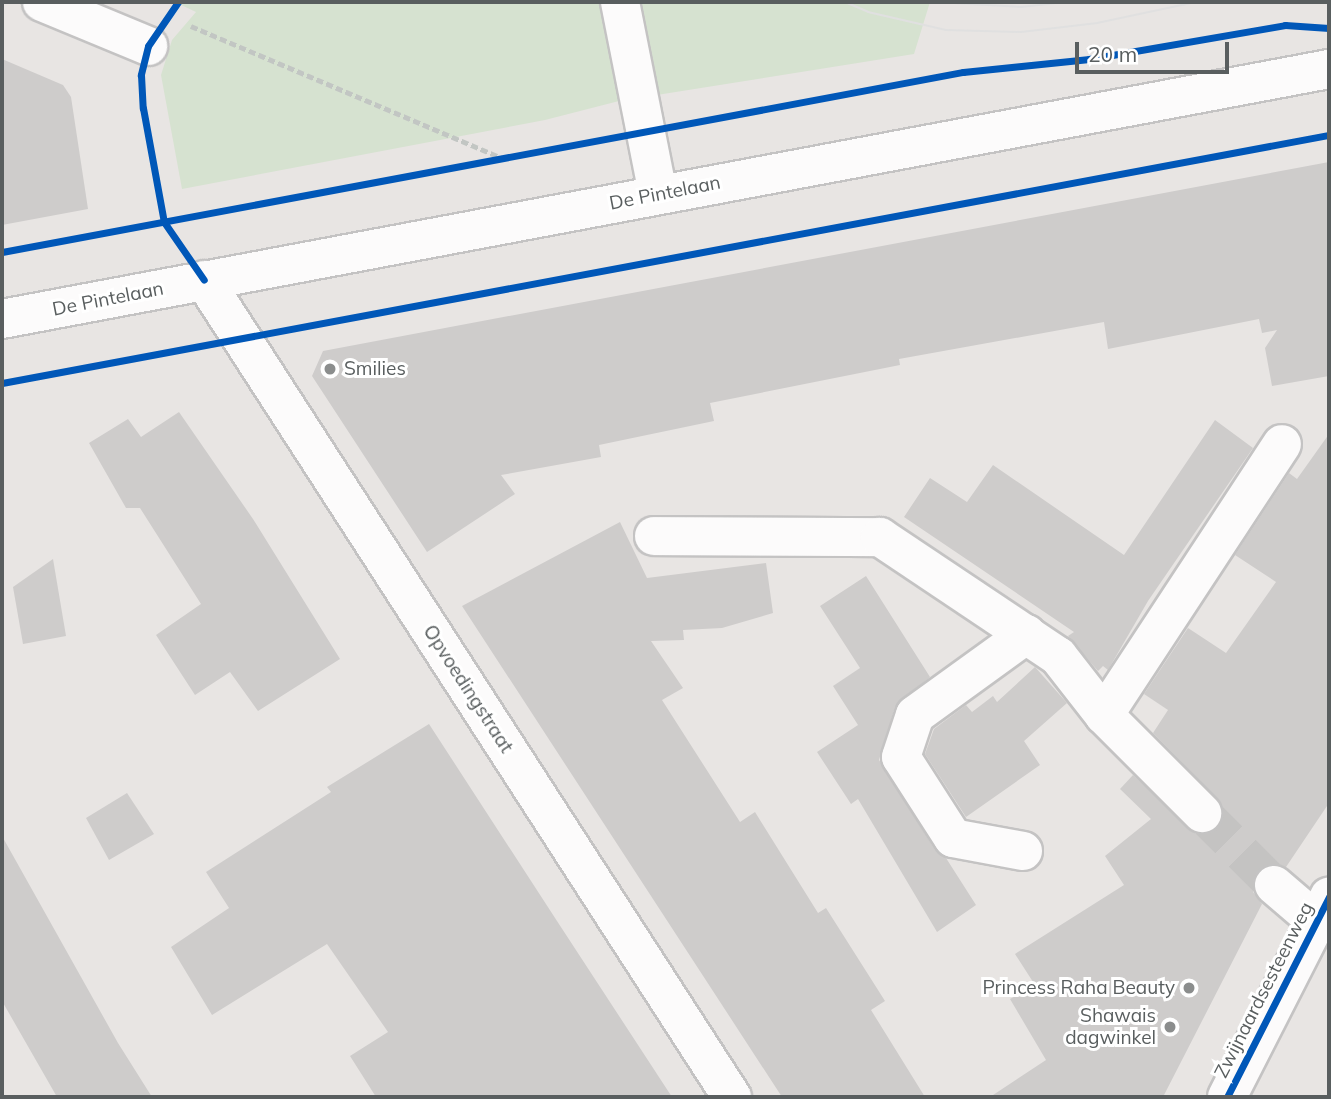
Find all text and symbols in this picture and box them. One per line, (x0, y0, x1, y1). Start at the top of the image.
scale bar (1079, 28, 1233, 72)
text: 20 m (1088, 41, 1137, 67)
street label: De Pintelaan (607, 171, 723, 215)
street label: De Pintelaan (50, 277, 166, 321)
place label: Smilies (344, 358, 406, 380)
marker: Smilies (322, 361, 338, 377)
street label: Opvoedingstraat (418, 621, 518, 757)
street label: Zwijnaardsesteenweg (1210, 898, 1318, 1082)
place label: Princess Raha Beauty (982, 977, 1175, 999)
marker: Princess Raha Beauty (1181, 980, 1197, 996)
place label: Shawais dagwinkel (1065, 1005, 1156, 1049)
marker: Shawais dagwinkel (1162, 1019, 1178, 1035)

